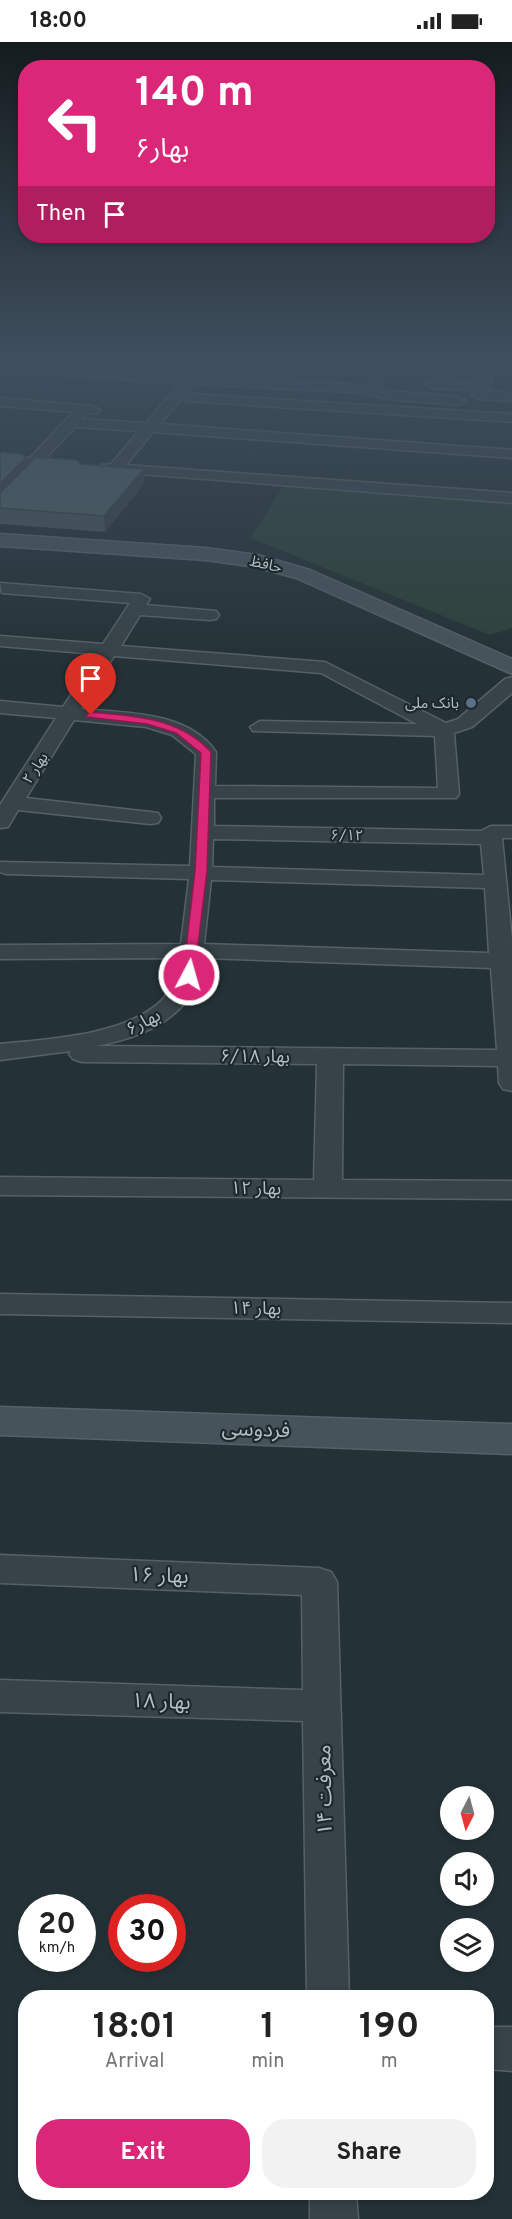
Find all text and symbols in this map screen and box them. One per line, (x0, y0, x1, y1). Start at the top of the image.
text: 18:00 (30, 8, 87, 35)
text: 140 m (135, 68, 254, 121)
icon: left (36, 84, 114, 162)
text: بهار۶ (135, 133, 189, 167)
icon: arrive (98, 198, 131, 231)
text: Then (36, 201, 86, 228)
street label: حافظ (248, 553, 284, 578)
pin (65, 653, 116, 715)
icon: arrive (74, 662, 107, 695)
place label: بانک ملی (405, 695, 459, 714)
marker: بانک ملی (464, 696, 478, 710)
street label: بهار ۲ (19, 750, 53, 788)
street label: ۶/۱۲ (330, 827, 364, 846)
position arrow (157, 943, 221, 1007)
street label: بهار۶ (122, 1005, 165, 1042)
street label: بهار ۶/۱۸ (220, 1045, 290, 1070)
street label: بهار ۱۲ (230, 1178, 281, 1201)
street label: بهار ۱۴ (230, 1298, 281, 1321)
street label: فردوسی (221, 1416, 291, 1445)
street label: بهار ۱۶ (129, 1562, 189, 1591)
street label: بهار ۱۸ (131, 1688, 191, 1717)
street label: معرفت ۱۴ (311, 1744, 340, 1836)
north arrow (440, 1786, 494, 1840)
map controls (440, 1786, 494, 1972)
button: sound (440, 1852, 494, 1906)
speed limit sign: 30 (108, 1894, 186, 1972)
text: 20 (38, 1907, 76, 1944)
button: layers (440, 1918, 494, 1972)
text: km/h (39, 1939, 75, 1958)
text: 18:01 (93, 2005, 177, 2051)
text: 1 (261, 2005, 275, 2051)
text: 190 (359, 2005, 419, 2051)
text: Arrival (105, 2049, 164, 2075)
text: min (251, 2049, 284, 2075)
text: m (381, 2049, 398, 2075)
button: Exit (36, 2119, 250, 2188)
button: Share (262, 2119, 476, 2188)

